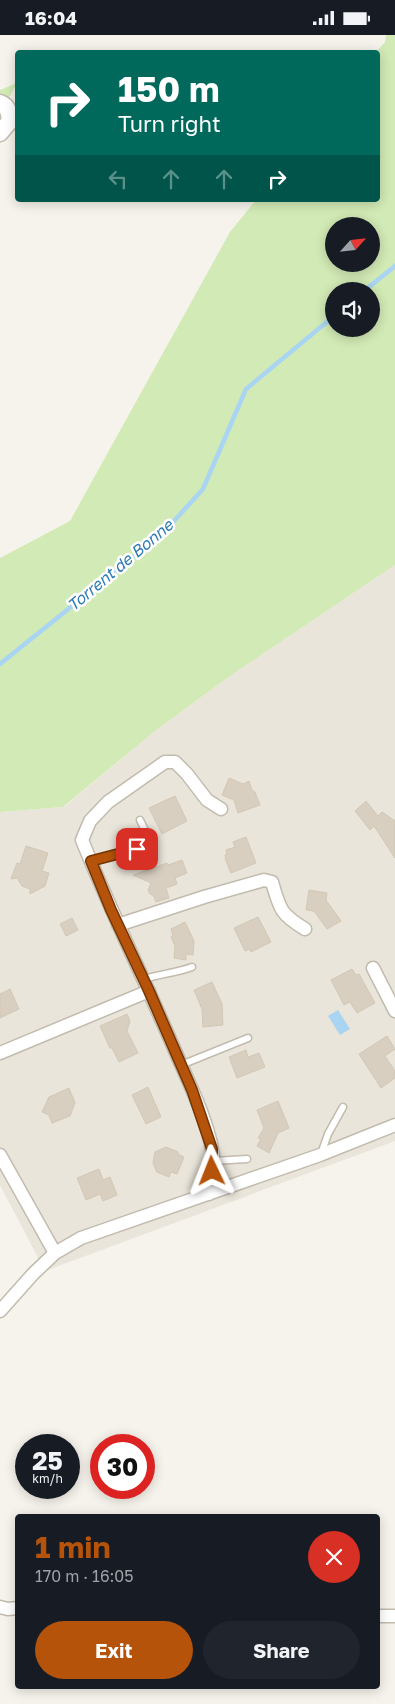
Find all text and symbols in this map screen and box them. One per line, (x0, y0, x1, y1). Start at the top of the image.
text: 16:04 (25, 6, 77, 29)
text: 150 m (118, 68, 220, 110)
icon: right (35, 70, 100, 135)
text: Turn right (118, 110, 221, 137)
icon: left (104, 165, 132, 193)
icon: ahead (157, 165, 185, 193)
icon: ahead (210, 165, 238, 193)
icon: right (263, 165, 291, 193)
north arrow (325, 217, 380, 273)
map controls (325, 217, 380, 337)
button: sound (325, 282, 380, 337)
water label: Torrent de Bonne (63, 514, 178, 615)
pin (116, 828, 158, 870)
icon: arrive (123, 835, 151, 863)
position arrow (185, 1144, 237, 1196)
speed limit sign: 30 (90, 1434, 155, 1499)
text: 25 (32, 1445, 63, 1476)
text: km/h (32, 1471, 63, 1486)
text: 1 min (35, 1529, 111, 1565)
button: close (308, 1531, 360, 1583)
text: 170 m · 16:05 (35, 1566, 134, 1586)
button: Exit (35, 1621, 193, 1679)
button: Share (203, 1621, 360, 1679)

